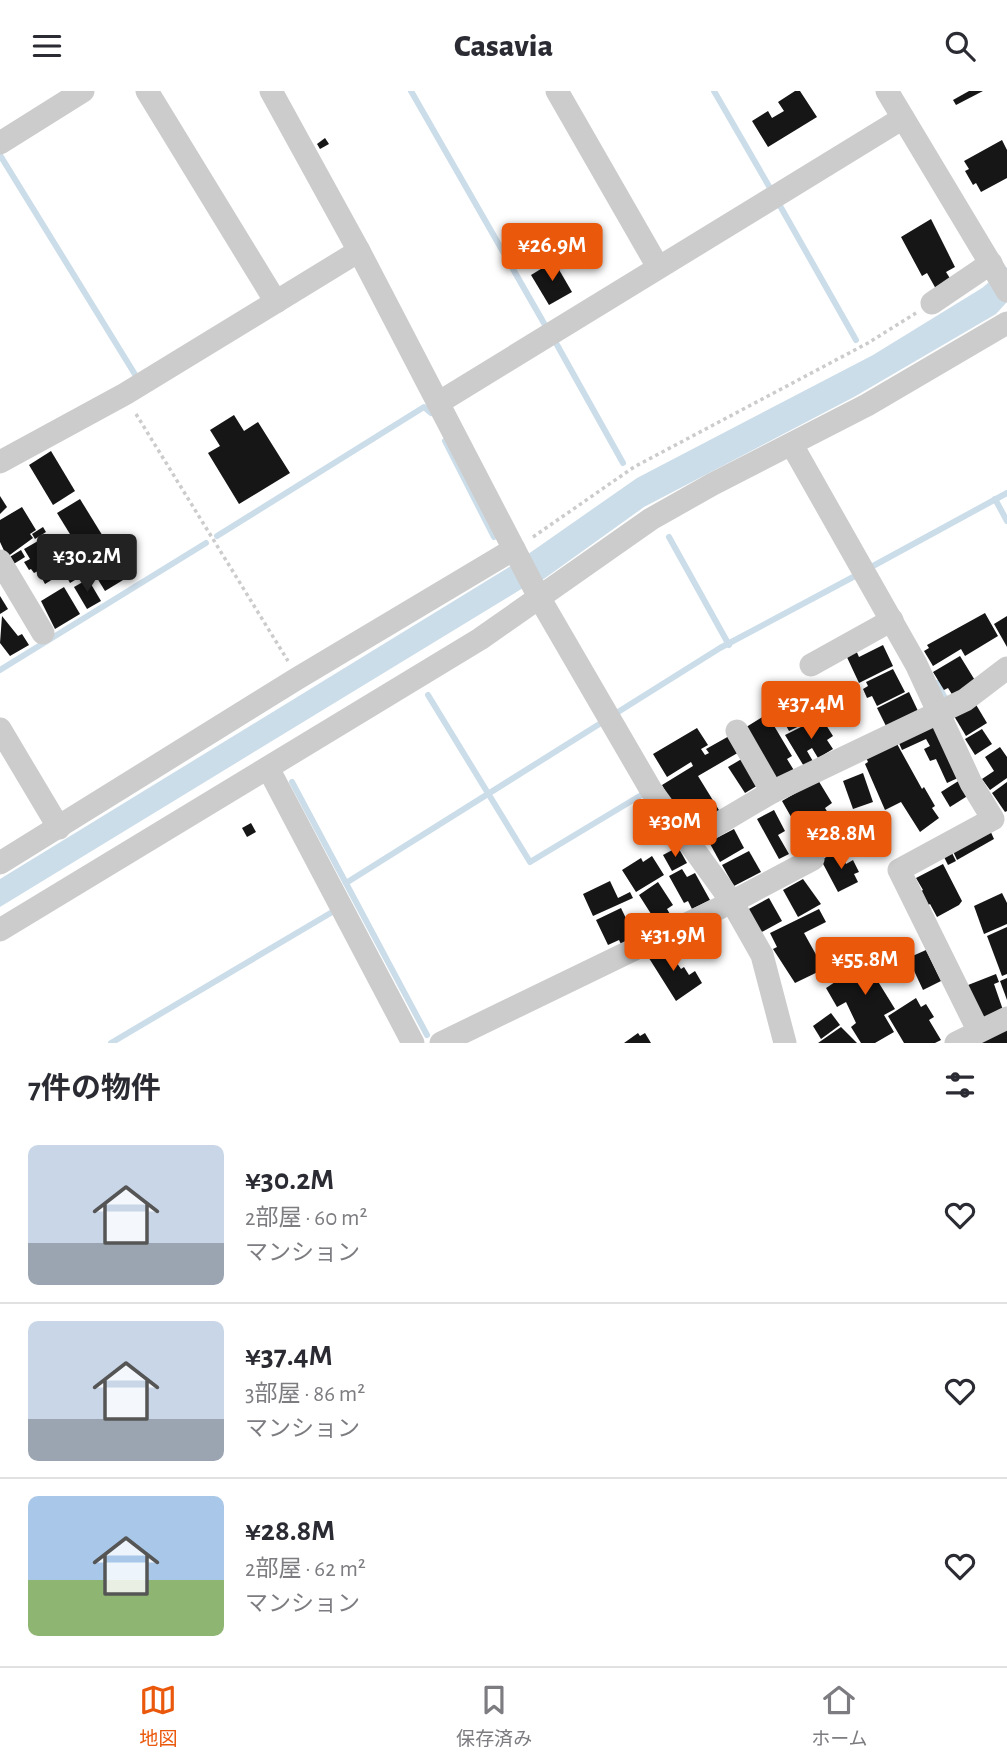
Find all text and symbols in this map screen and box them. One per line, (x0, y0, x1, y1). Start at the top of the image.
icon: menu (28, 27, 66, 65)
icon: search (941, 27, 979, 65)
text: Casavia (454, 30, 553, 62)
pin: ¥26.9M (495, 223, 609, 283)
text: ¥26.9M (518, 234, 586, 257)
pin: ¥30.2M (30, 535, 144, 594)
text: ¥30.2M (53, 545, 121, 568)
pin: ¥37.4M (754, 681, 868, 741)
text: ¥37.4M (777, 692, 845, 715)
pin: ¥30M (634, 799, 716, 859)
text: ¥30M (649, 810, 701, 833)
pin: ¥28.8M (784, 811, 898, 871)
text: ¥28.8M (806, 822, 876, 845)
pin: ¥31.9M (616, 913, 730, 973)
text: ¥31.9M (641, 924, 706, 947)
pin: ¥55.8M (808, 937, 922, 997)
text: ¥55.8M (832, 948, 898, 971)
icon: filters (941, 1066, 979, 1104)
text: 7件の物件 (28, 1074, 161, 1104)
text: ¥30.2M (245, 1165, 334, 1195)
icon: home (84, 1173, 168, 1257)
icon: heart (941, 1196, 979, 1234)
text: 2部屋 · 60 m² (245, 1207, 368, 1230)
text: マンション (245, 1242, 360, 1265)
text: ¥37.4M (245, 1341, 333, 1371)
icon: home (84, 1349, 168, 1433)
icon: heart (941, 1372, 979, 1410)
text: 3部屋 · 86 m² (245, 1383, 365, 1406)
text: マンション (245, 1418, 360, 1441)
text: ¥28.8M (245, 1516, 335, 1546)
icon: home (84, 1524, 168, 1608)
icon: heart (941, 1547, 979, 1585)
text: 2部屋 · 62 m² (245, 1558, 366, 1581)
text: マンション (245, 1593, 360, 1616)
tab: 地図 (139, 1681, 177, 1751)
tab: 保存済み (456, 1681, 532, 1751)
tab: ホーム (811, 1681, 868, 1751)

